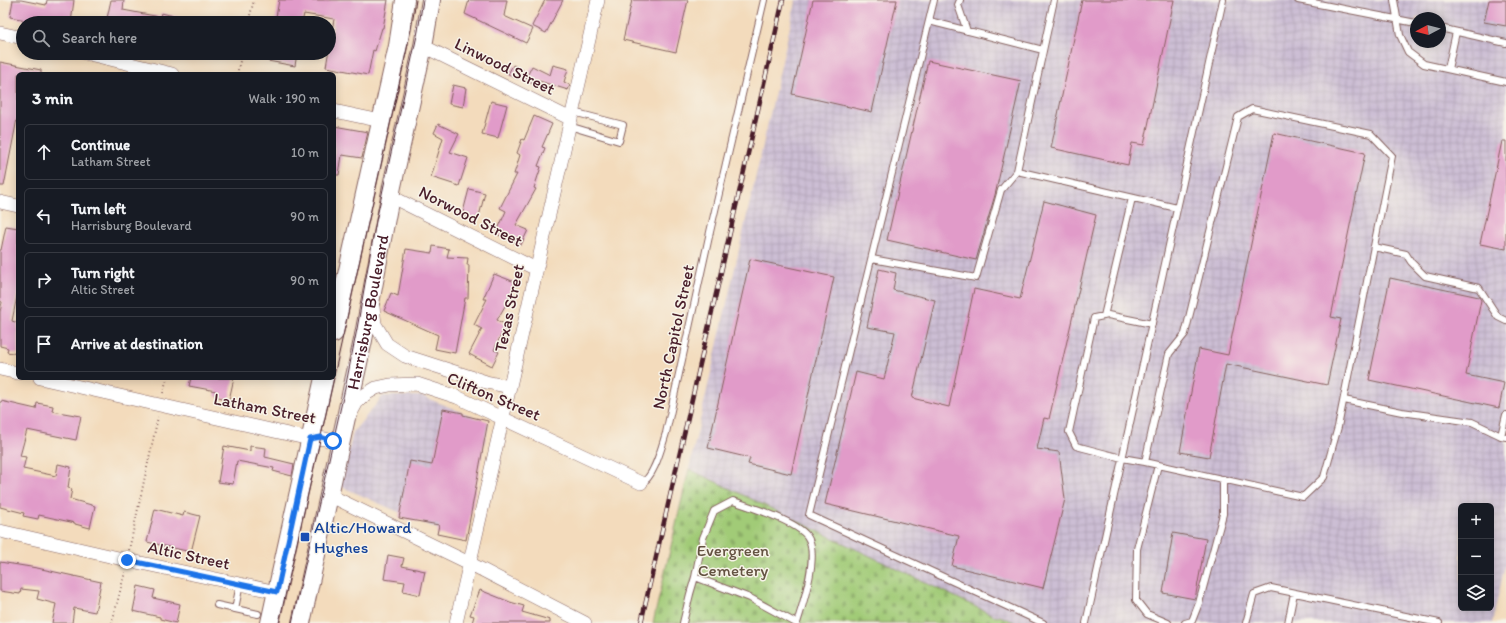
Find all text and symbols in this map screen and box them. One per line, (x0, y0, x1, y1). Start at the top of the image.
north arrow (1410, 12, 1446, 48)
search box (16, 16, 336, 60)
icon: search (30, 27, 52, 49)
text: Search here (62, 29, 137, 47)
street label: Linwood Street (451, 33, 559, 99)
text: 3 min (32, 88, 73, 108)
text: Walk · 190 m (249, 91, 320, 106)
text: Continue (71, 136, 130, 154)
icon: ahead (33, 141, 55, 163)
text: 10 m (291, 145, 319, 160)
text: Latham Street (71, 154, 151, 169)
street label: Norwood Street (416, 181, 526, 251)
text: Turn left (71, 200, 126, 218)
icon: left (33, 205, 55, 227)
text: 90 m (290, 209, 319, 224)
text: Harrisburg Boulevard (71, 218, 192, 233)
street label: Harrisburg Boulevard (342, 232, 393, 392)
street label: Texas Street (490, 262, 528, 354)
street label: North Capitol Street (648, 263, 698, 411)
text: Turn right (71, 264, 135, 282)
icon: right (33, 269, 55, 291)
text: 90 m (290, 273, 319, 288)
text: Altic Street (71, 282, 135, 297)
icon: arrive (33, 333, 55, 355)
text: Arrive at destination (71, 335, 203, 353)
street label: Clifton Street (444, 367, 544, 425)
street label: Latham Street (212, 388, 318, 428)
route start (324, 432, 342, 450)
map controls (1458, 503, 1494, 611)
button: + (1458, 503, 1494, 539)
place label: Altic/Howard Hughes (314, 517, 412, 557)
marker: Altic/Howard Hughes (299, 531, 311, 543)
street label: Altic Street (146, 537, 232, 573)
button: − (1458, 539, 1494, 575)
park label: Evergreen Cemetery (697, 540, 769, 580)
route end (118, 551, 136, 569)
button: layers (1458, 575, 1494, 611)

